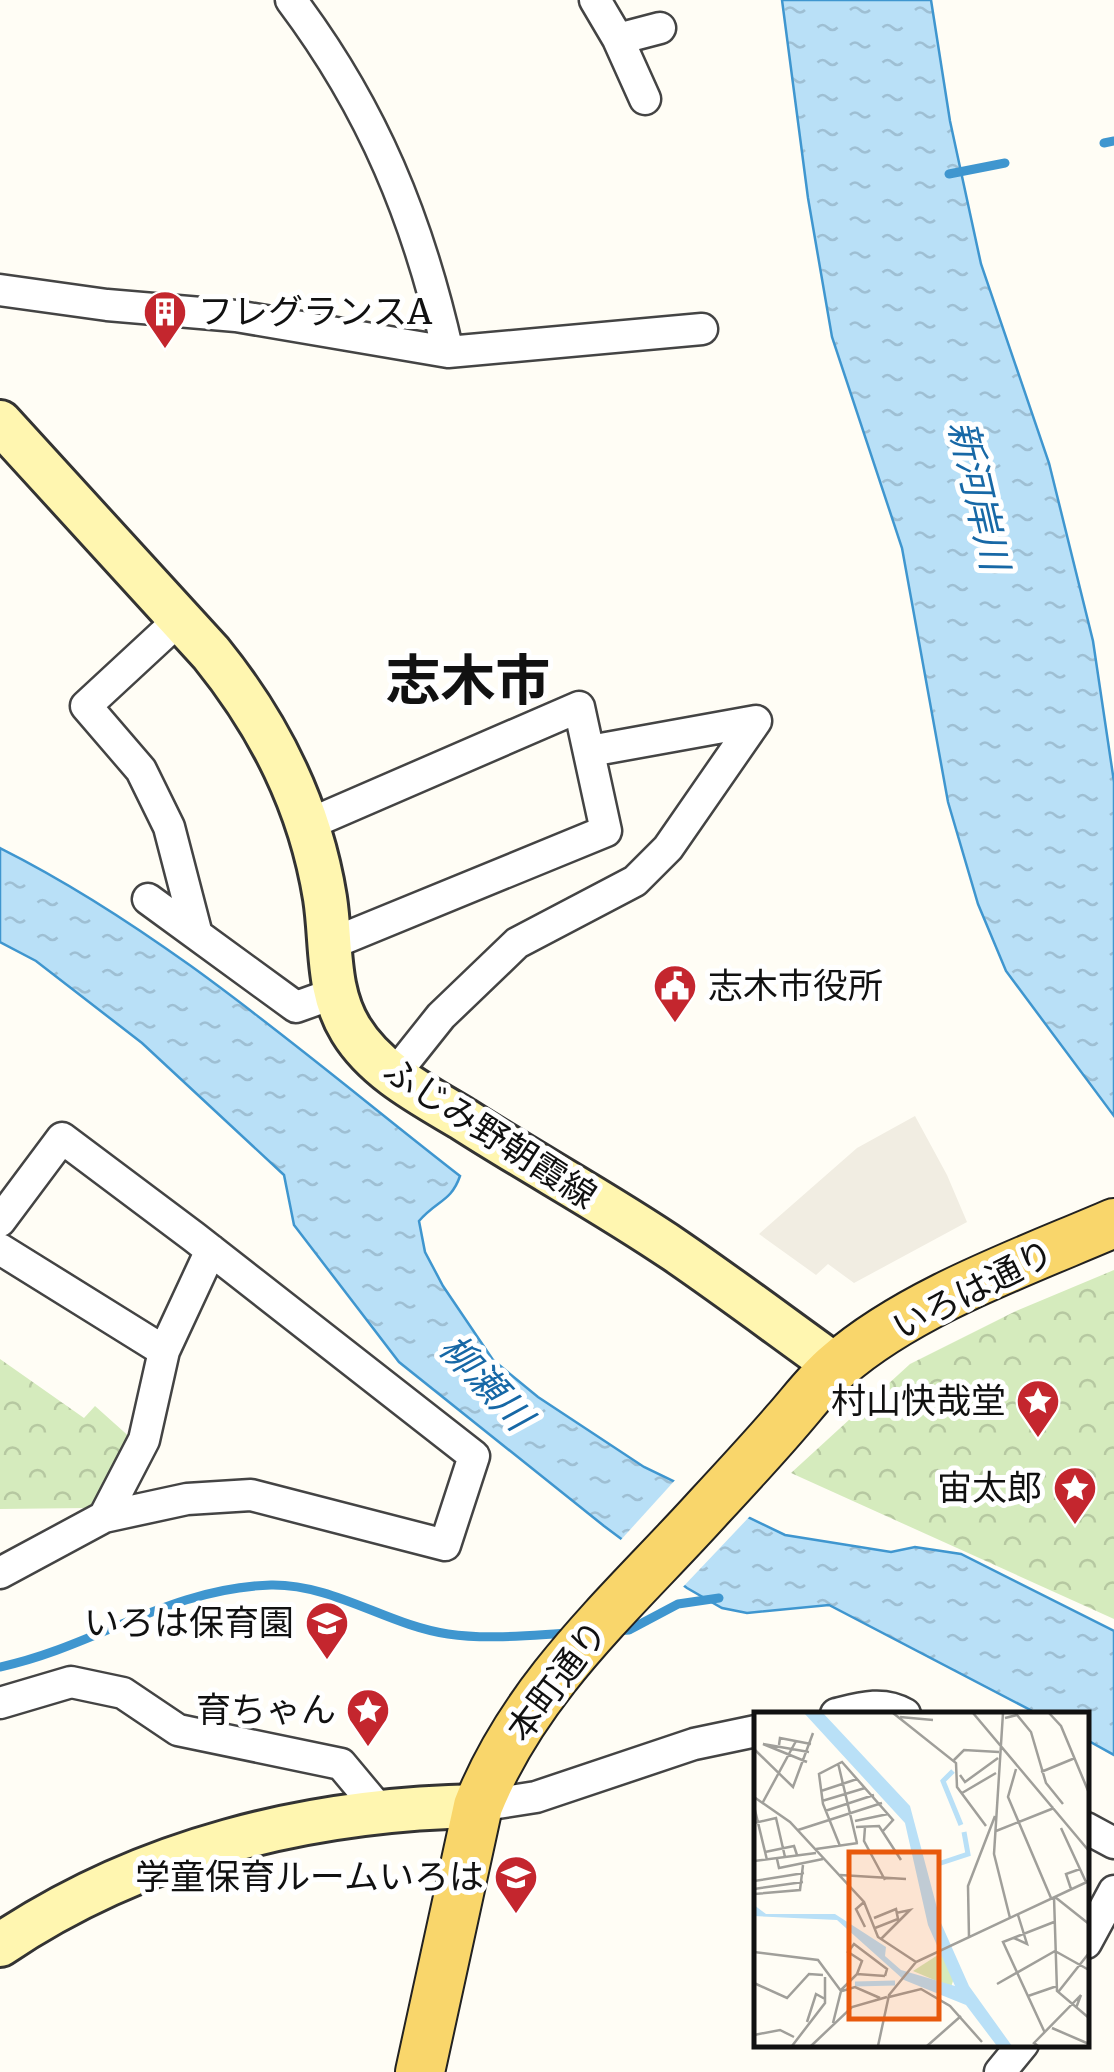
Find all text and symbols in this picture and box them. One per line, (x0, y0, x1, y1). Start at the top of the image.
building icon: フレグランスA (142, 289, 188, 350)
place label: フレグランスA (198, 290, 432, 334)
water label: 新河岸川 (939, 416, 1020, 578)
district label: 志木市 (385, 646, 551, 715)
public building icon: 志木市役所 (652, 963, 698, 1024)
place label: 志木市役所 (708, 964, 883, 1008)
street label: ふじみ野朝霞線 (375, 1048, 605, 1218)
street label: いろは通り (885, 1231, 1061, 1349)
water label: 柳瀬川 (430, 1324, 545, 1443)
place icon: 村山快哉堂 (1015, 1378, 1061, 1439)
place label: 村山快哉堂 (831, 1379, 1006, 1423)
place icon: 宙太郎 (1052, 1465, 1098, 1526)
place label: 宙太郎 (937, 1466, 1042, 1510)
school or university icon: いろは保育園 (304, 1600, 350, 1661)
place label: いろは保育園 (84, 1601, 294, 1645)
street label: 本町通り (497, 1612, 617, 1750)
place icon: 育ちゃん (345, 1687, 391, 1748)
place label: 育ちゃん (196, 1688, 336, 1732)
inset map (754, 1712, 1089, 2047)
school or university icon: 学童保育ルームいろは (493, 1854, 539, 1915)
place label: 学童保育ルームいろは (135, 1855, 484, 1899)

